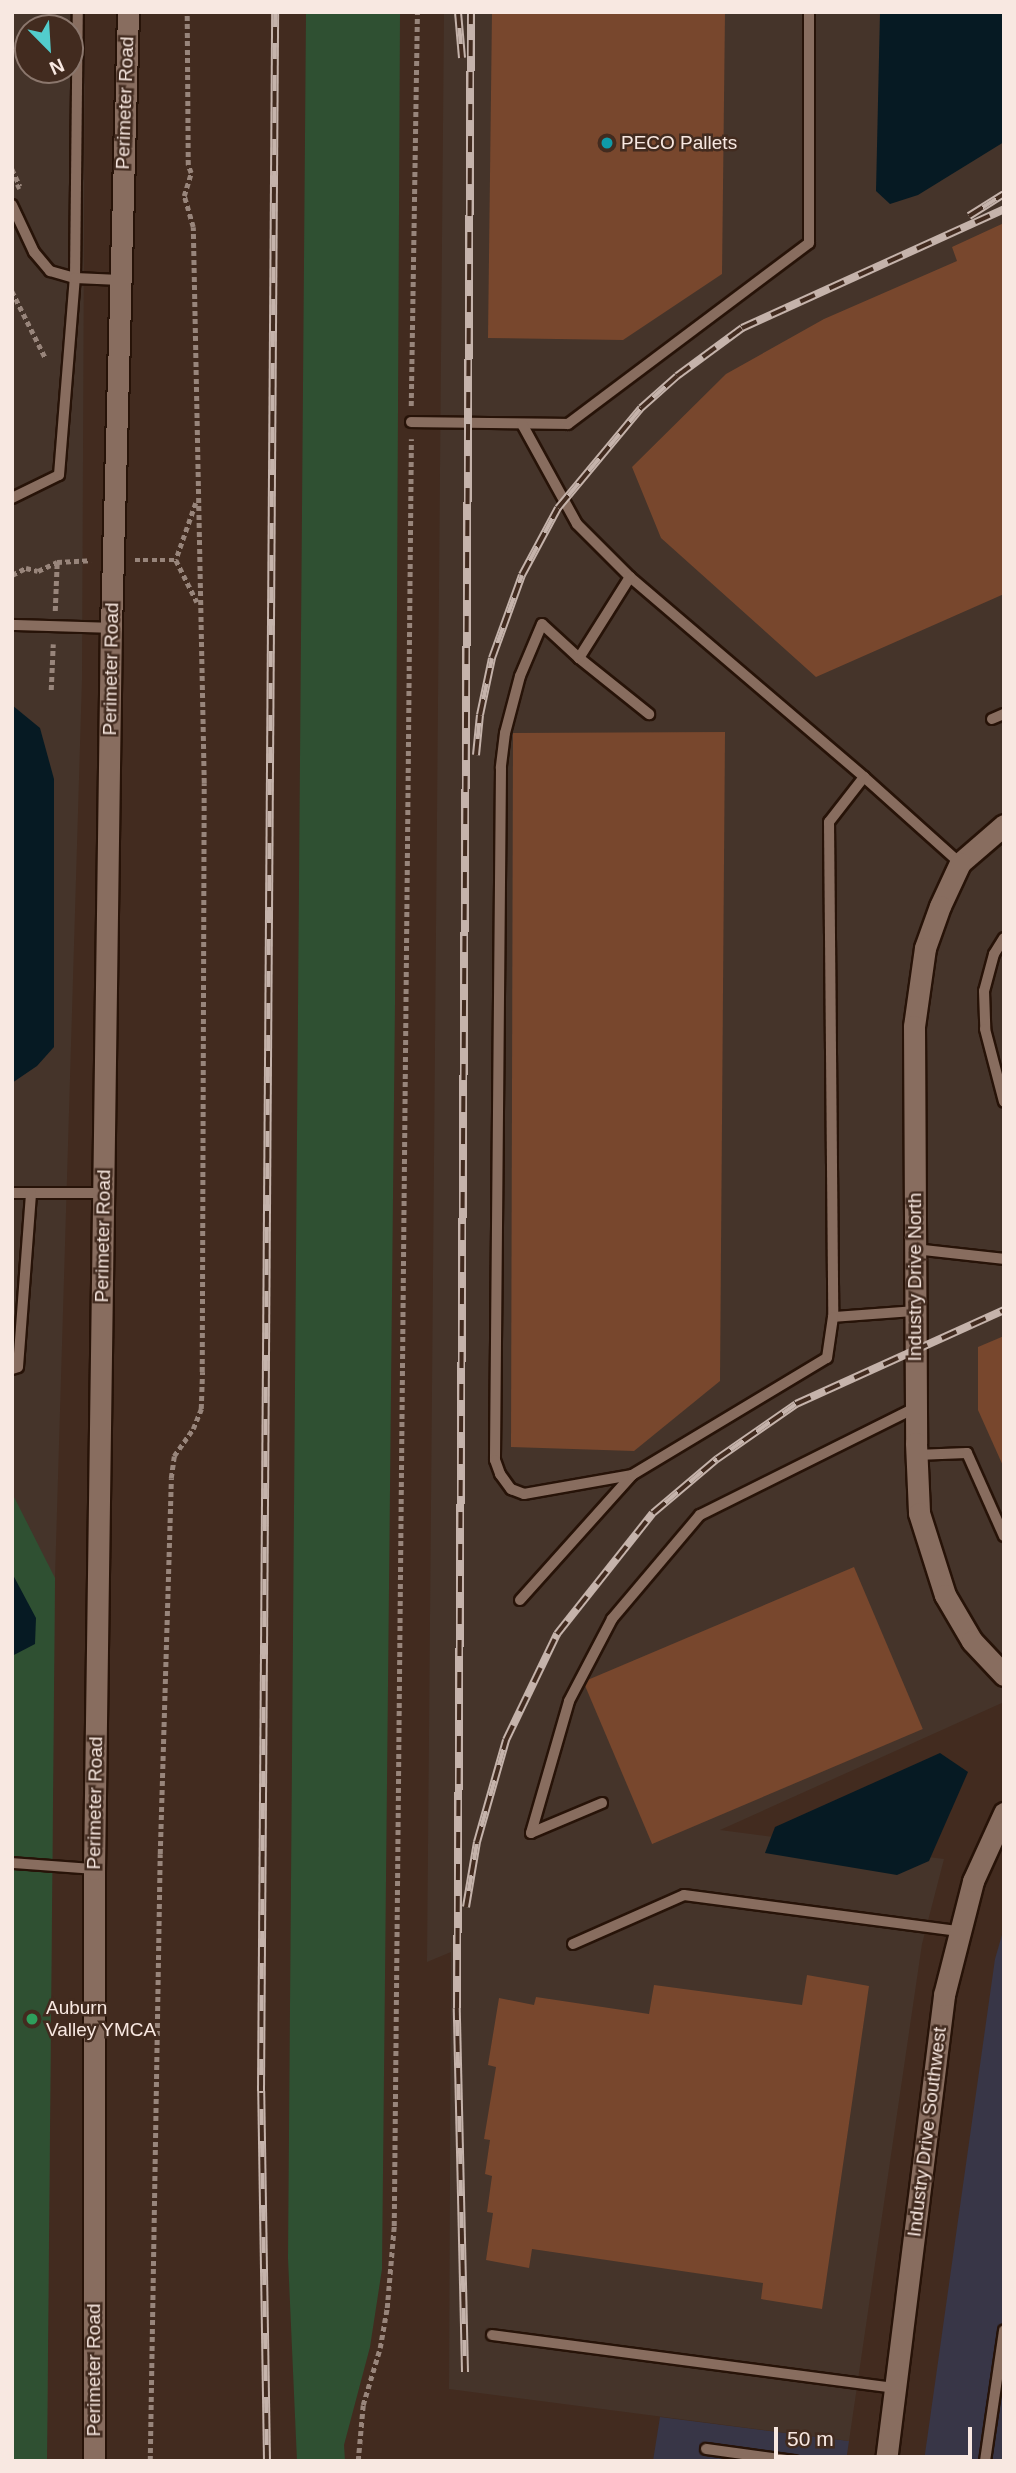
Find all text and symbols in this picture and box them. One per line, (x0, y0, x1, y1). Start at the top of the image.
north arrow (14, 14, 84, 84)
street label: Perimeter Road (111, 36, 139, 170)
text: N (46, 54, 67, 79)
place label: PECO Pallets (621, 132, 737, 154)
marker: PECO Pallets (599, 135, 615, 151)
street label: Perimeter Road (98, 602, 124, 736)
street label: Perimeter Road (90, 1169, 116, 1303)
street label: Industry Drive North (904, 1193, 926, 1361)
street label: Perimeter Road (82, 1736, 108, 1870)
place label: Auburn Valley YMCA (46, 1997, 157, 2041)
marker: Auburn Valley YMCA (24, 2011, 40, 2027)
street label: Industry Drive Southwest (903, 2026, 951, 2238)
street label: Perimeter Road (83, 2303, 105, 2437)
scale bar (778, 2414, 976, 2458)
text: 50 m (787, 2427, 834, 2450)

